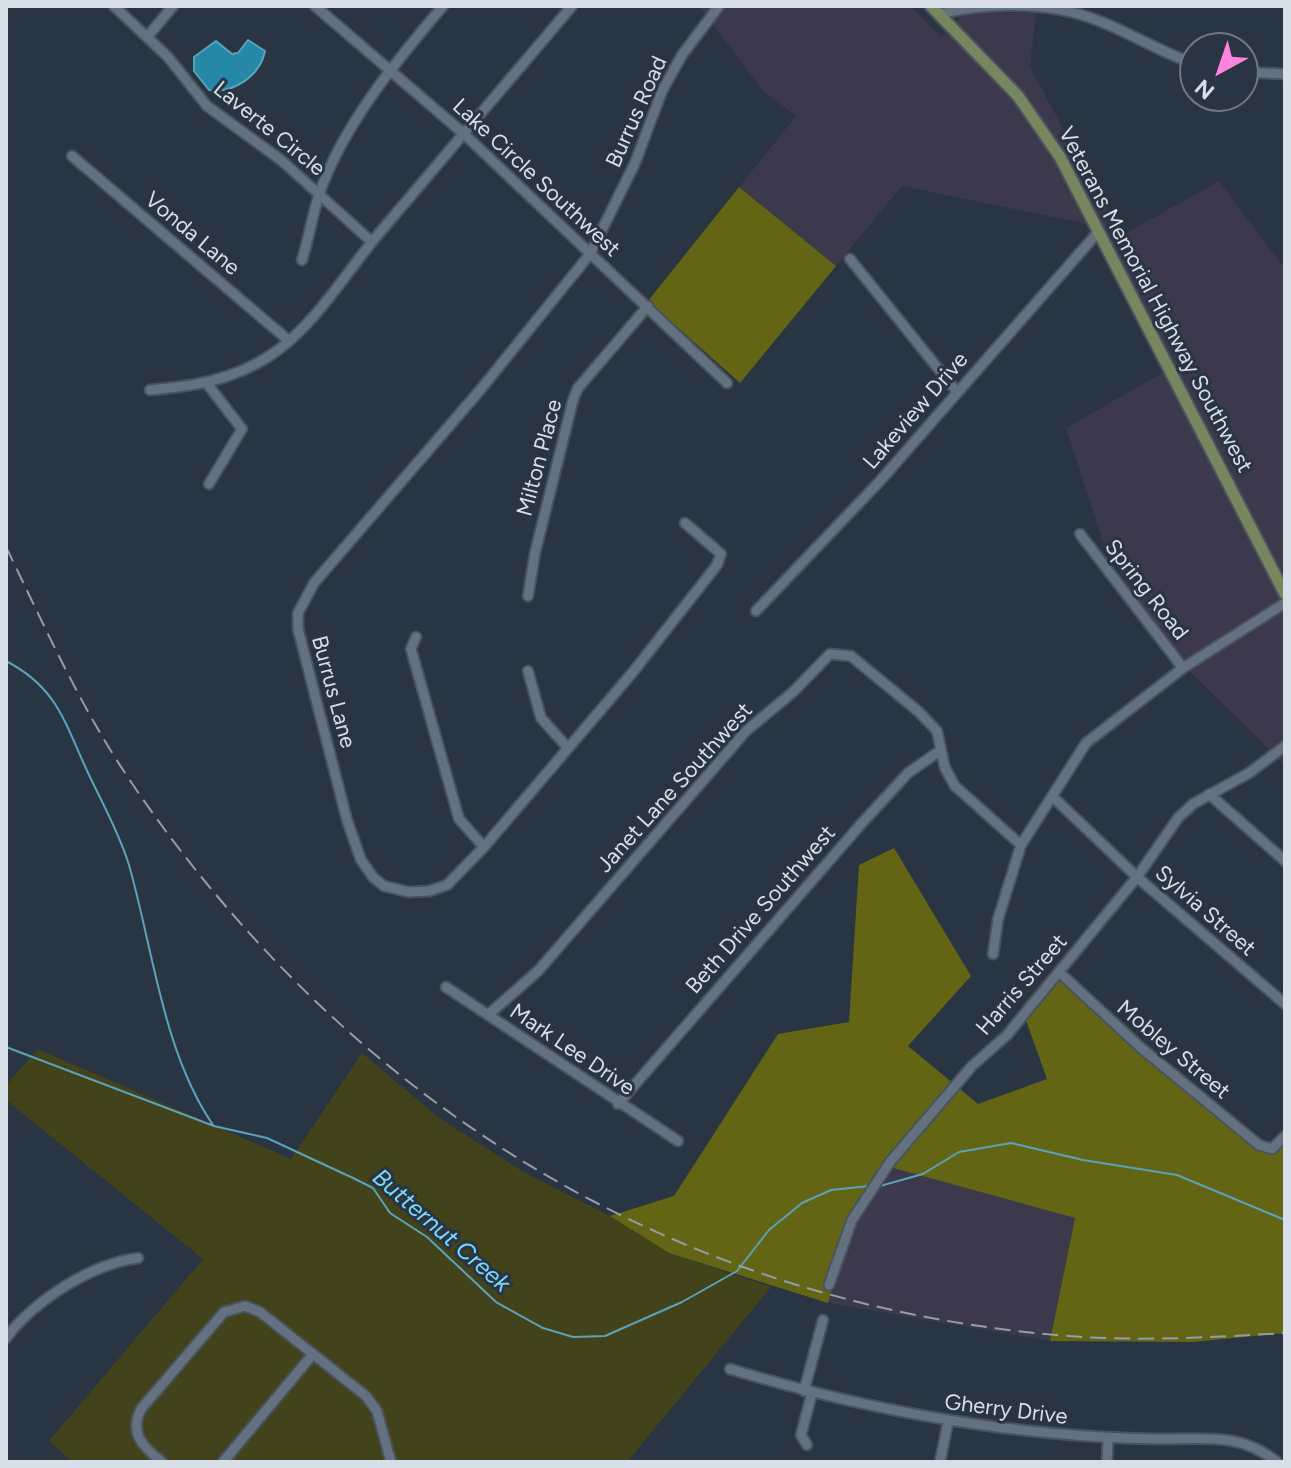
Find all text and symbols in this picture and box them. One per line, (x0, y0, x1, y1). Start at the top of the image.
north arrow (1179, 32, 1259, 112)
street label: Burrus Road (601, 52, 673, 172)
text: N (1189, 73, 1220, 105)
street label: Laverte Circle (208, 76, 330, 182)
street label: Lake Circle Southwest (447, 93, 625, 263)
street label: Veterans Memorial Highway Southwest (1052, 123, 1258, 477)
street label: Vonda Lane (139, 187, 245, 281)
street label: Lakeview Drive (858, 347, 974, 475)
street label: Milton Place (512, 397, 568, 519)
street label: Spring Road (1099, 534, 1193, 646)
street label: Burrus Lane (305, 633, 361, 751)
street label: Janet Lane Southwest (592, 698, 758, 878)
street label: Beth Drive Southwest (681, 820, 841, 1000)
street label: Sylvia Street (1149, 860, 1261, 962)
street label: Harris Street (971, 929, 1073, 1041)
street label: Mobley Street (1111, 995, 1235, 1105)
street label: Mark Lee Drive (504, 998, 640, 1102)
water label: Butternut Creek (366, 1163, 516, 1299)
street label: Gherry Drive (943, 1389, 1069, 1431)

